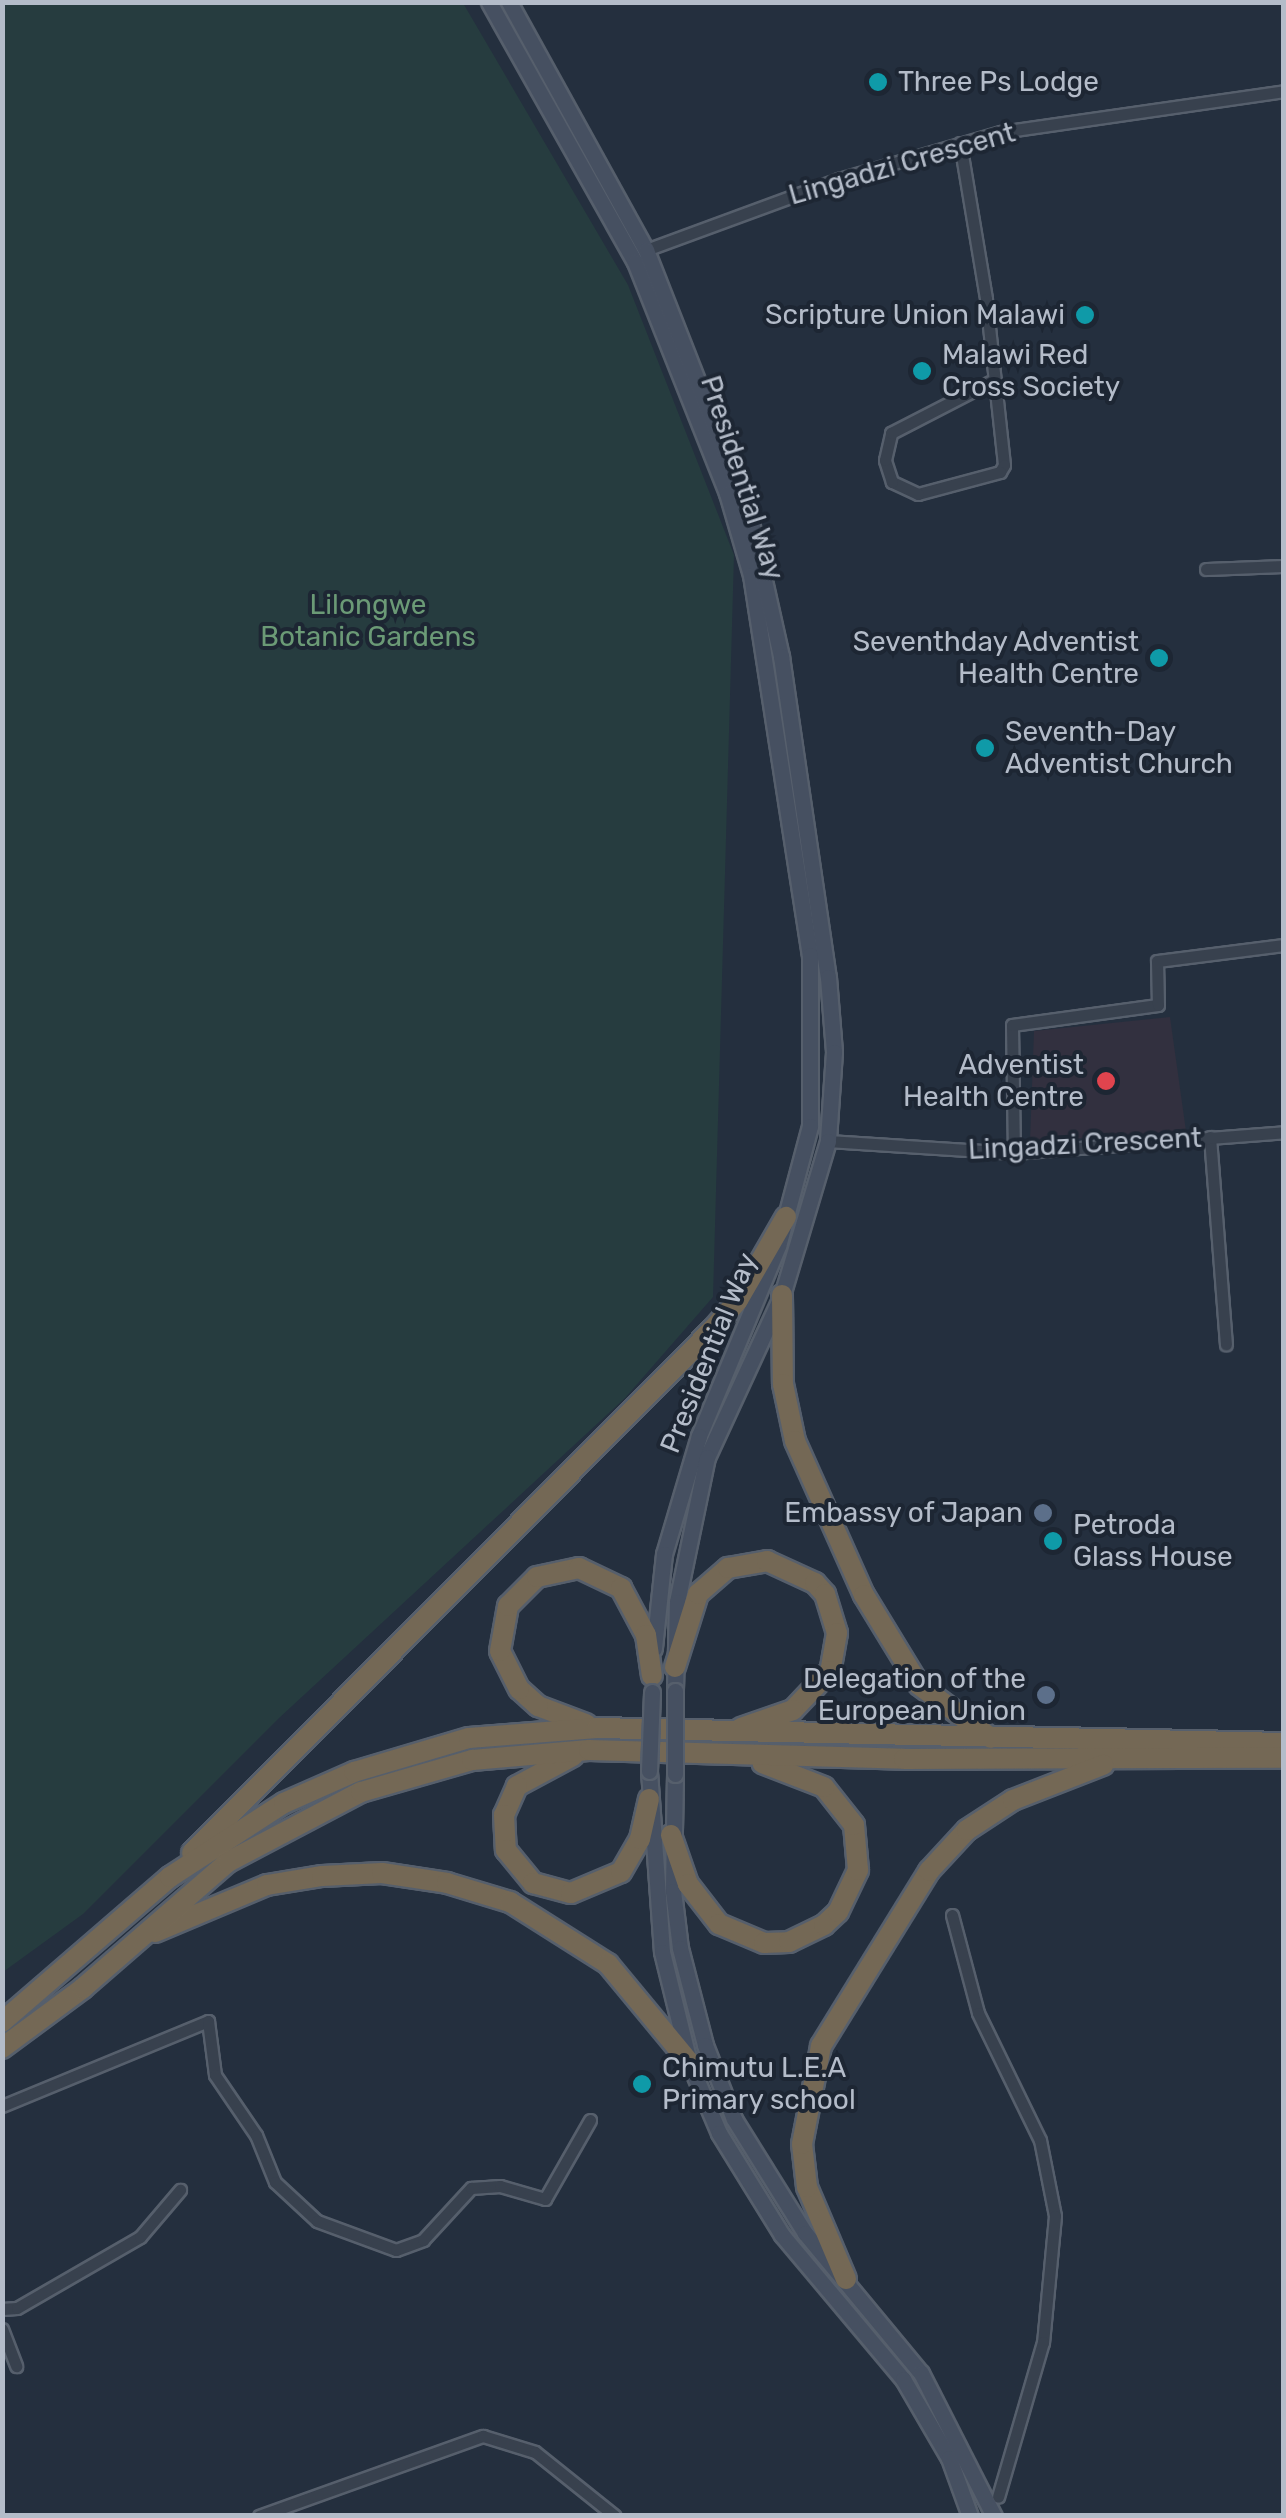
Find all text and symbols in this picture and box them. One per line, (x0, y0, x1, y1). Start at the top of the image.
place label: Three Ps Lodge (898, 65, 1099, 99)
marker: Three Ps Lodge (867, 71, 889, 93)
street label: Lingadzi Crescent (785, 116, 1019, 212)
place label: Scripture Union Malawi (765, 298, 1065, 332)
marker: Scripture Union Malawi (1074, 304, 1096, 326)
place label: Malawi Red Cross Society (942, 338, 1120, 404)
marker: Malawi Red Cross Society (911, 360, 933, 382)
street label: Presidential Way (693, 371, 791, 585)
park label: Lilongwe Botanic Gardens (260, 588, 476, 654)
place label: Seventhday Adventist Health Centre (851, 625, 1139, 691)
marker: Seventhday Adventist Health Centre (1148, 647, 1170, 669)
place label: Seventh-Day Adventist Church (1005, 715, 1233, 781)
marker: Seventh-Day Adventist Church (974, 737, 996, 759)
place label: Adventist Health Centre (903, 1048, 1084, 1114)
marker: Adventist Health Centre (1093, 1068, 1119, 1094)
street label: Lingadzi Crescent (967, 1121, 1203, 1167)
street label: Presidential Way (653, 1248, 765, 1458)
place label: Embassy of Japan (783, 1496, 1023, 1530)
marker: Embassy of Japan (1032, 1502, 1054, 1524)
place label: Petroda Glass House (1073, 1508, 1233, 1574)
marker: Petroda Glass House (1042, 1530, 1064, 1552)
place label: Delegation of the European Union (802, 1662, 1026, 1728)
marker: Delegation of the European Union (1035, 1684, 1057, 1706)
place label: Chimutu L.E.A Primary school (662, 2051, 856, 2117)
marker: Chimutu L.E.A Primary school (631, 2073, 653, 2095)

